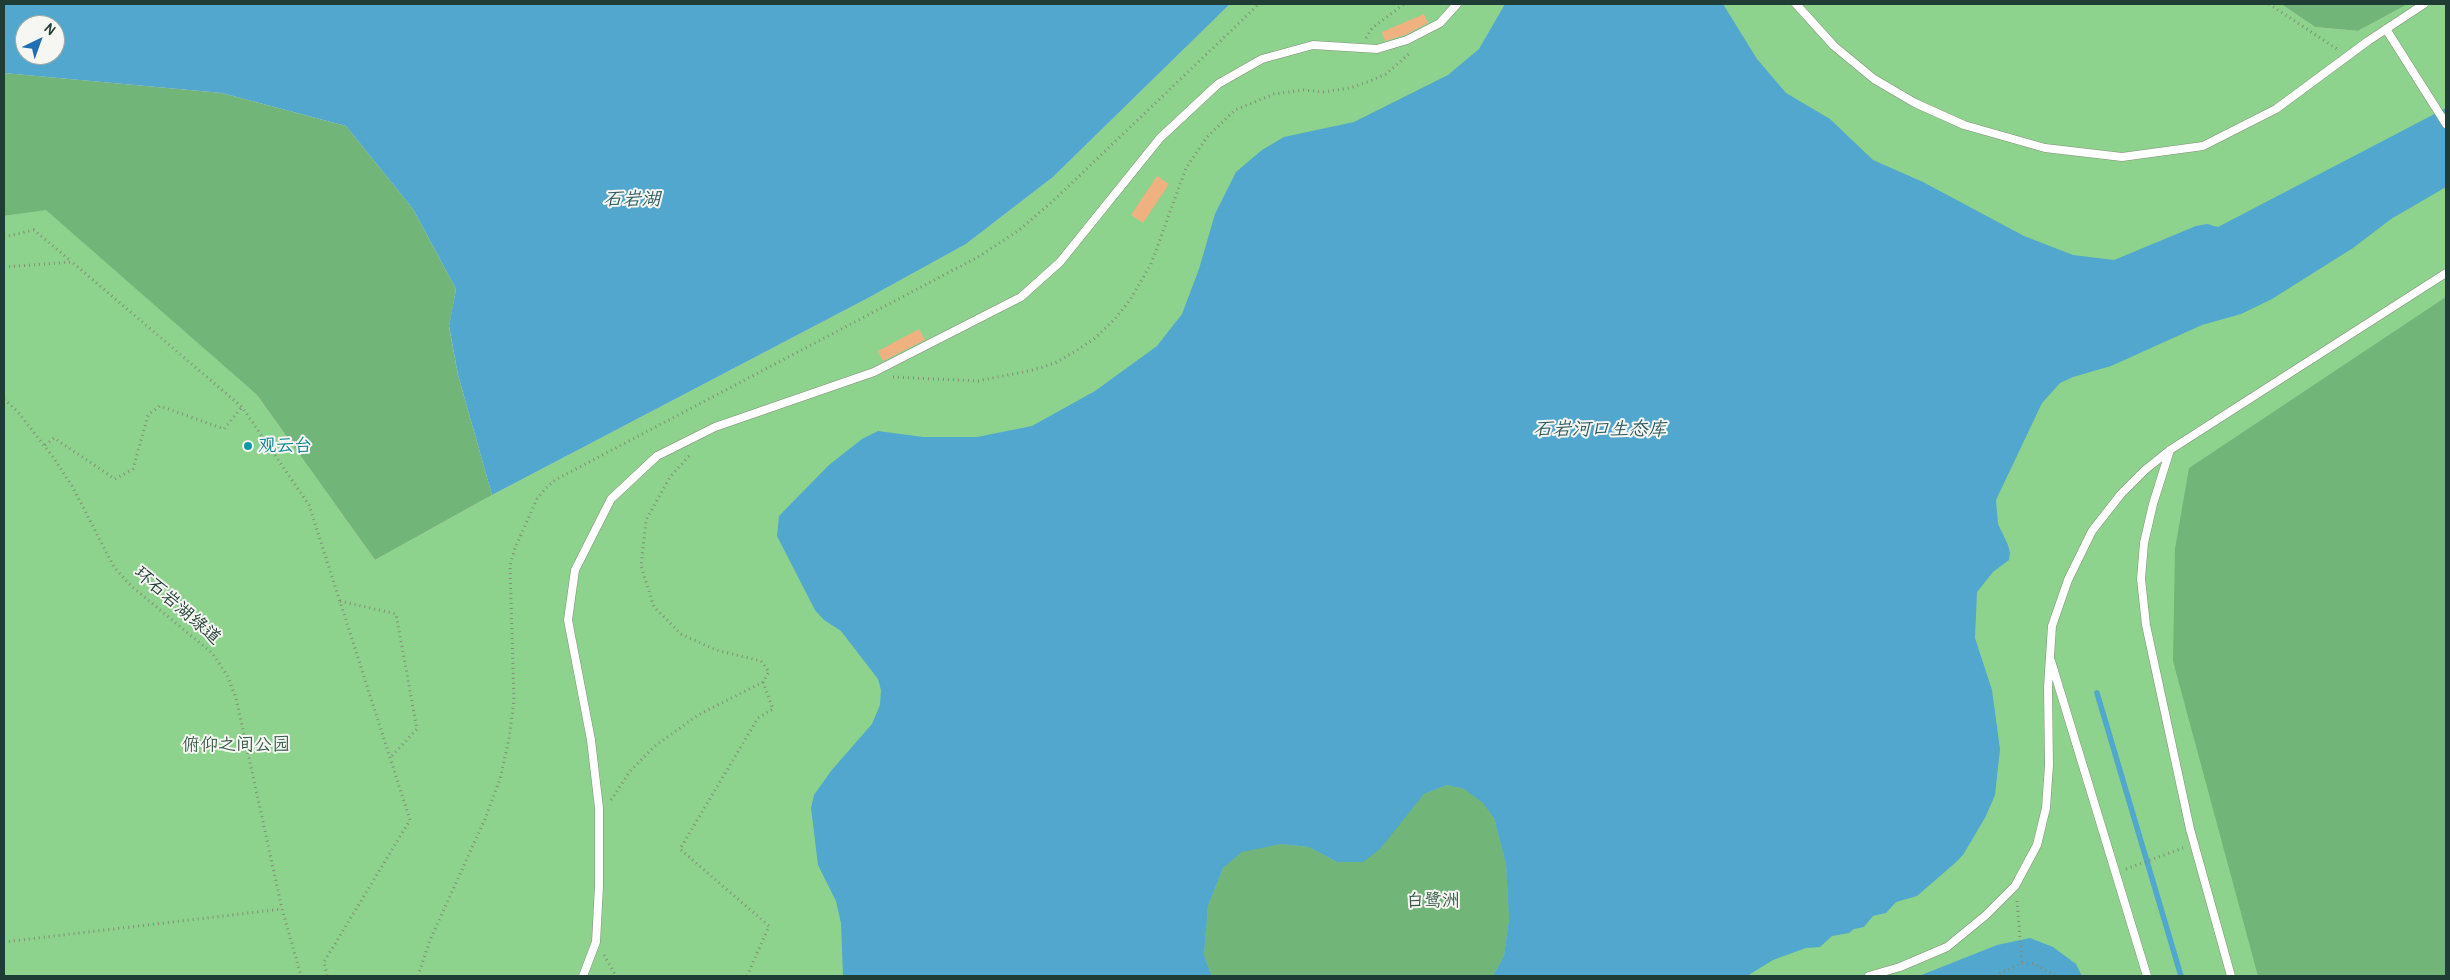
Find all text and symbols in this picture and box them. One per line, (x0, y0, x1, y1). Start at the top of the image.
north arrow (15, 15, 65, 65)
text: N (40, 20, 59, 39)
water label: 石岩湖 (604, 189, 660, 211)
water label: 石岩河口生态库 (1534, 419, 1666, 441)
place label: 观云台 (258, 435, 312, 457)
marker: 观云台 (242, 440, 254, 452)
street label: 环石岩湖绿道 (129, 562, 225, 650)
park label: 俯仰之间公园 (182, 734, 290, 756)
park label: 白鹭洲 (1406, 890, 1460, 912)

